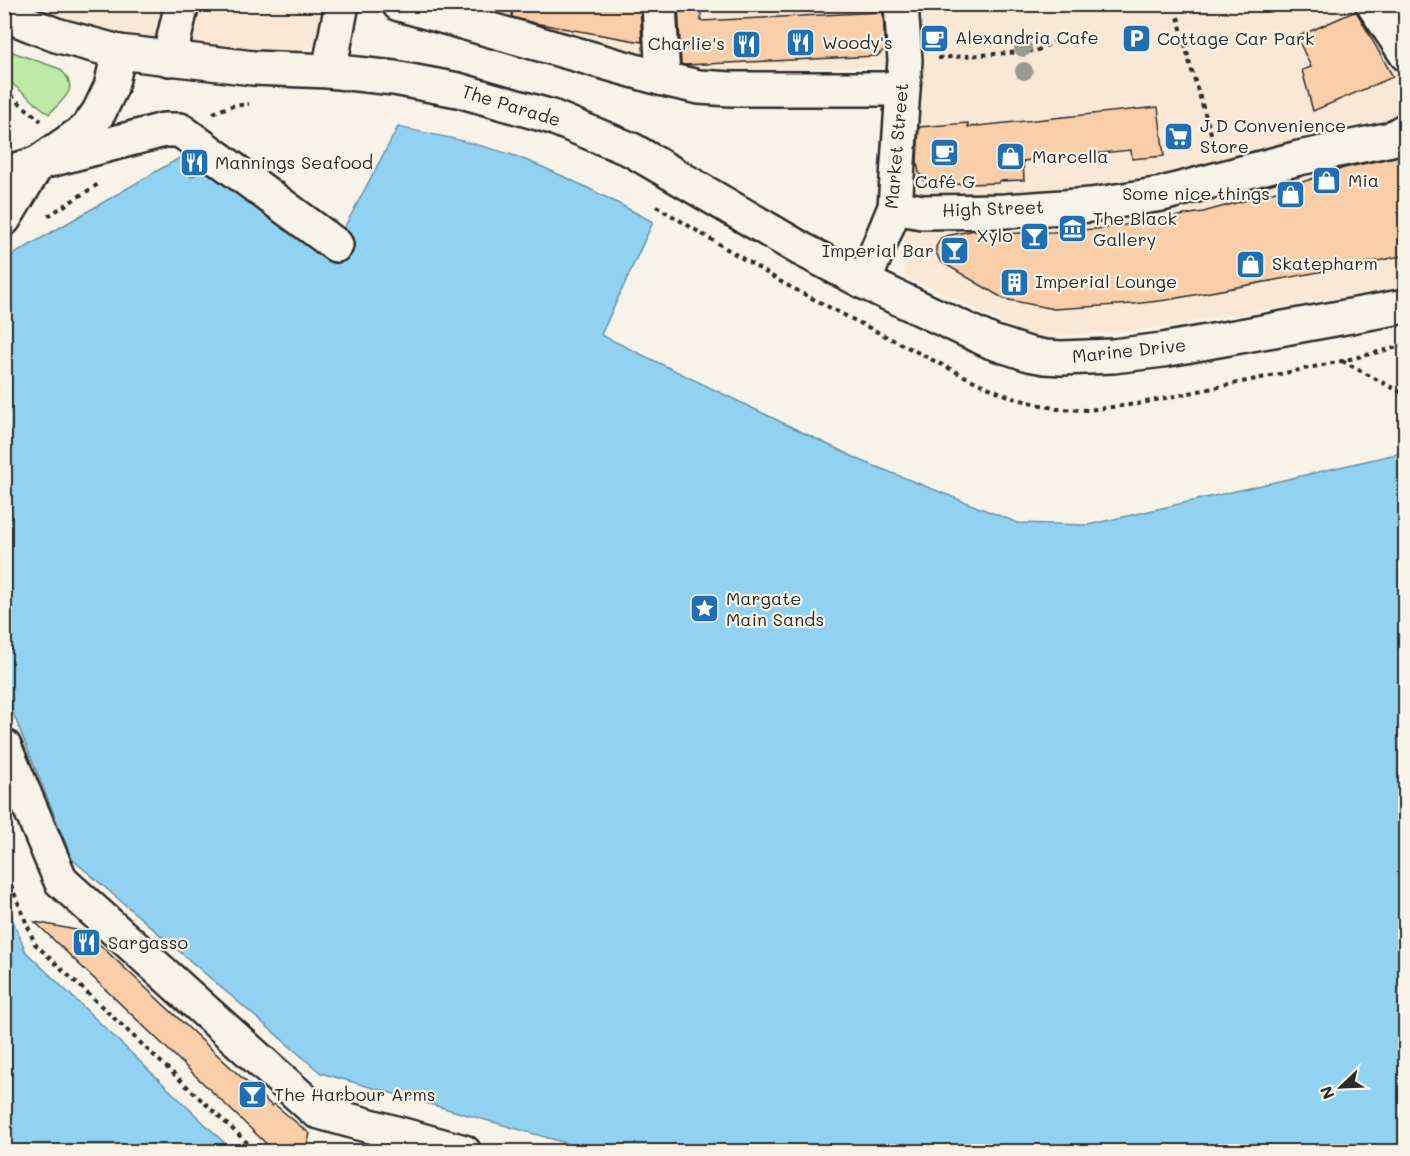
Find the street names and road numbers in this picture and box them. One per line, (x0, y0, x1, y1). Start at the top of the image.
street label: The Parade (459, 79, 564, 131)
street label: Market Street (879, 82, 913, 210)
street label: High Street (942, 194, 1044, 222)
street label: Marine Drive (1071, 332, 1187, 368)

